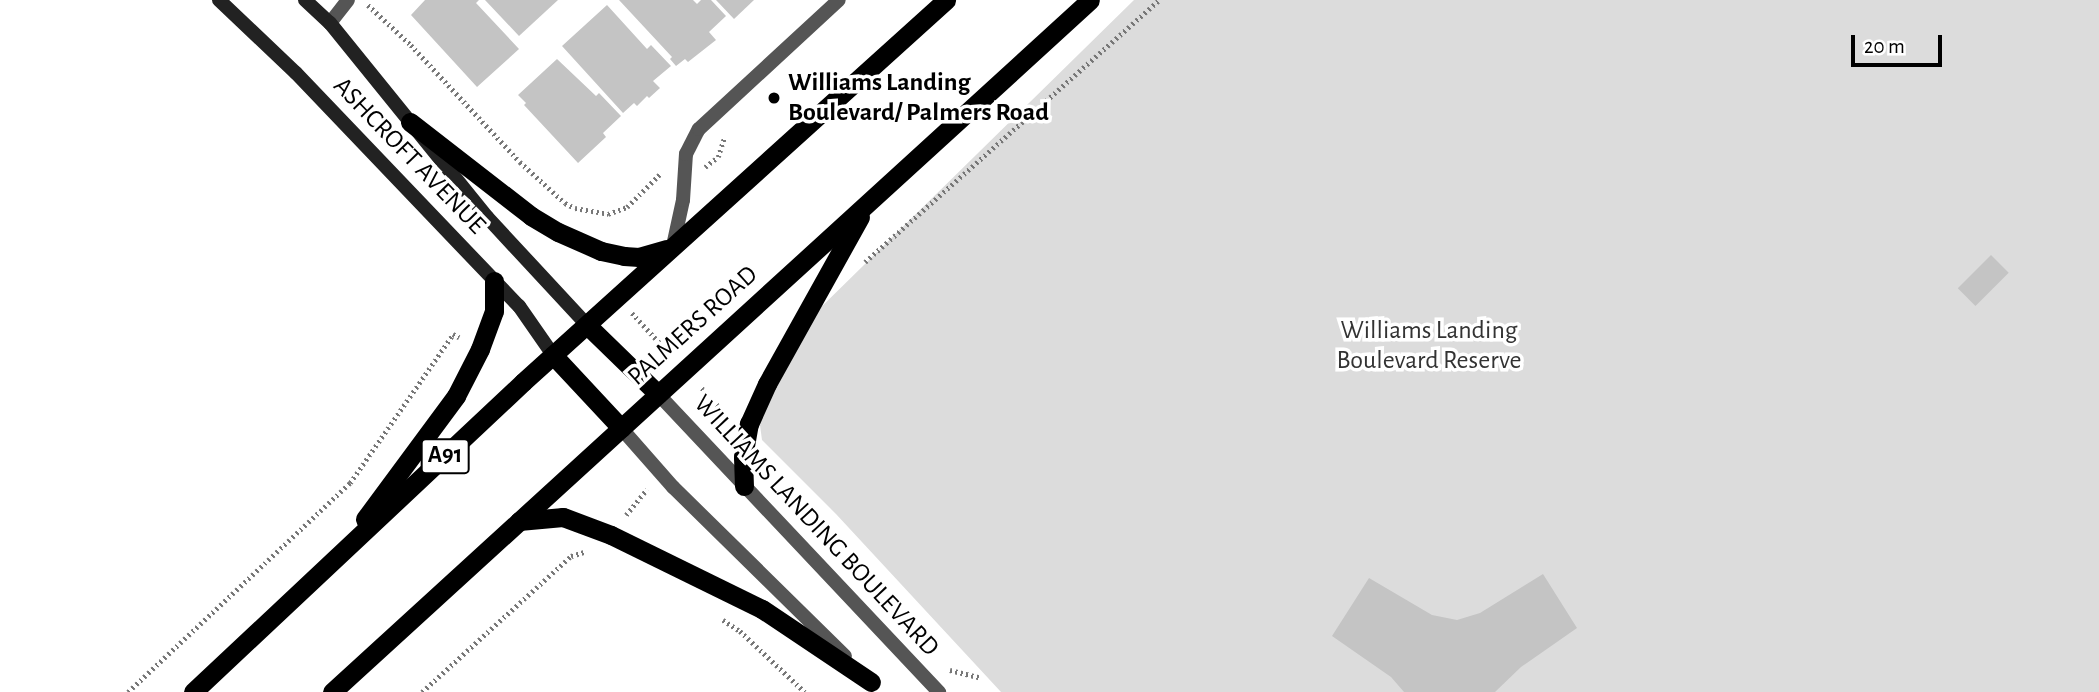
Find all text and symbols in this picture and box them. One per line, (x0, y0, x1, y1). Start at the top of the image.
scale bar (1854, 21, 1945, 65)
text: 20 m (1864, 36, 1905, 57)
place label: Williams Landing Boulevard/ Palmers Road (788, 67, 1049, 128)
street label: ASHCROFT AVENUE (326, 71, 492, 241)
marker: Williams Landing Boulevard/ Palmers Road (766, 90, 782, 106)
street label: PALMERS ROAD (622, 259, 764, 393)
park label: Williams Landing Boulevard Reserve (1336, 315, 1522, 376)
street label: WILLIAMS LANDING BOULEVARD (687, 389, 945, 663)
road number: A91 (420, 435, 470, 476)

